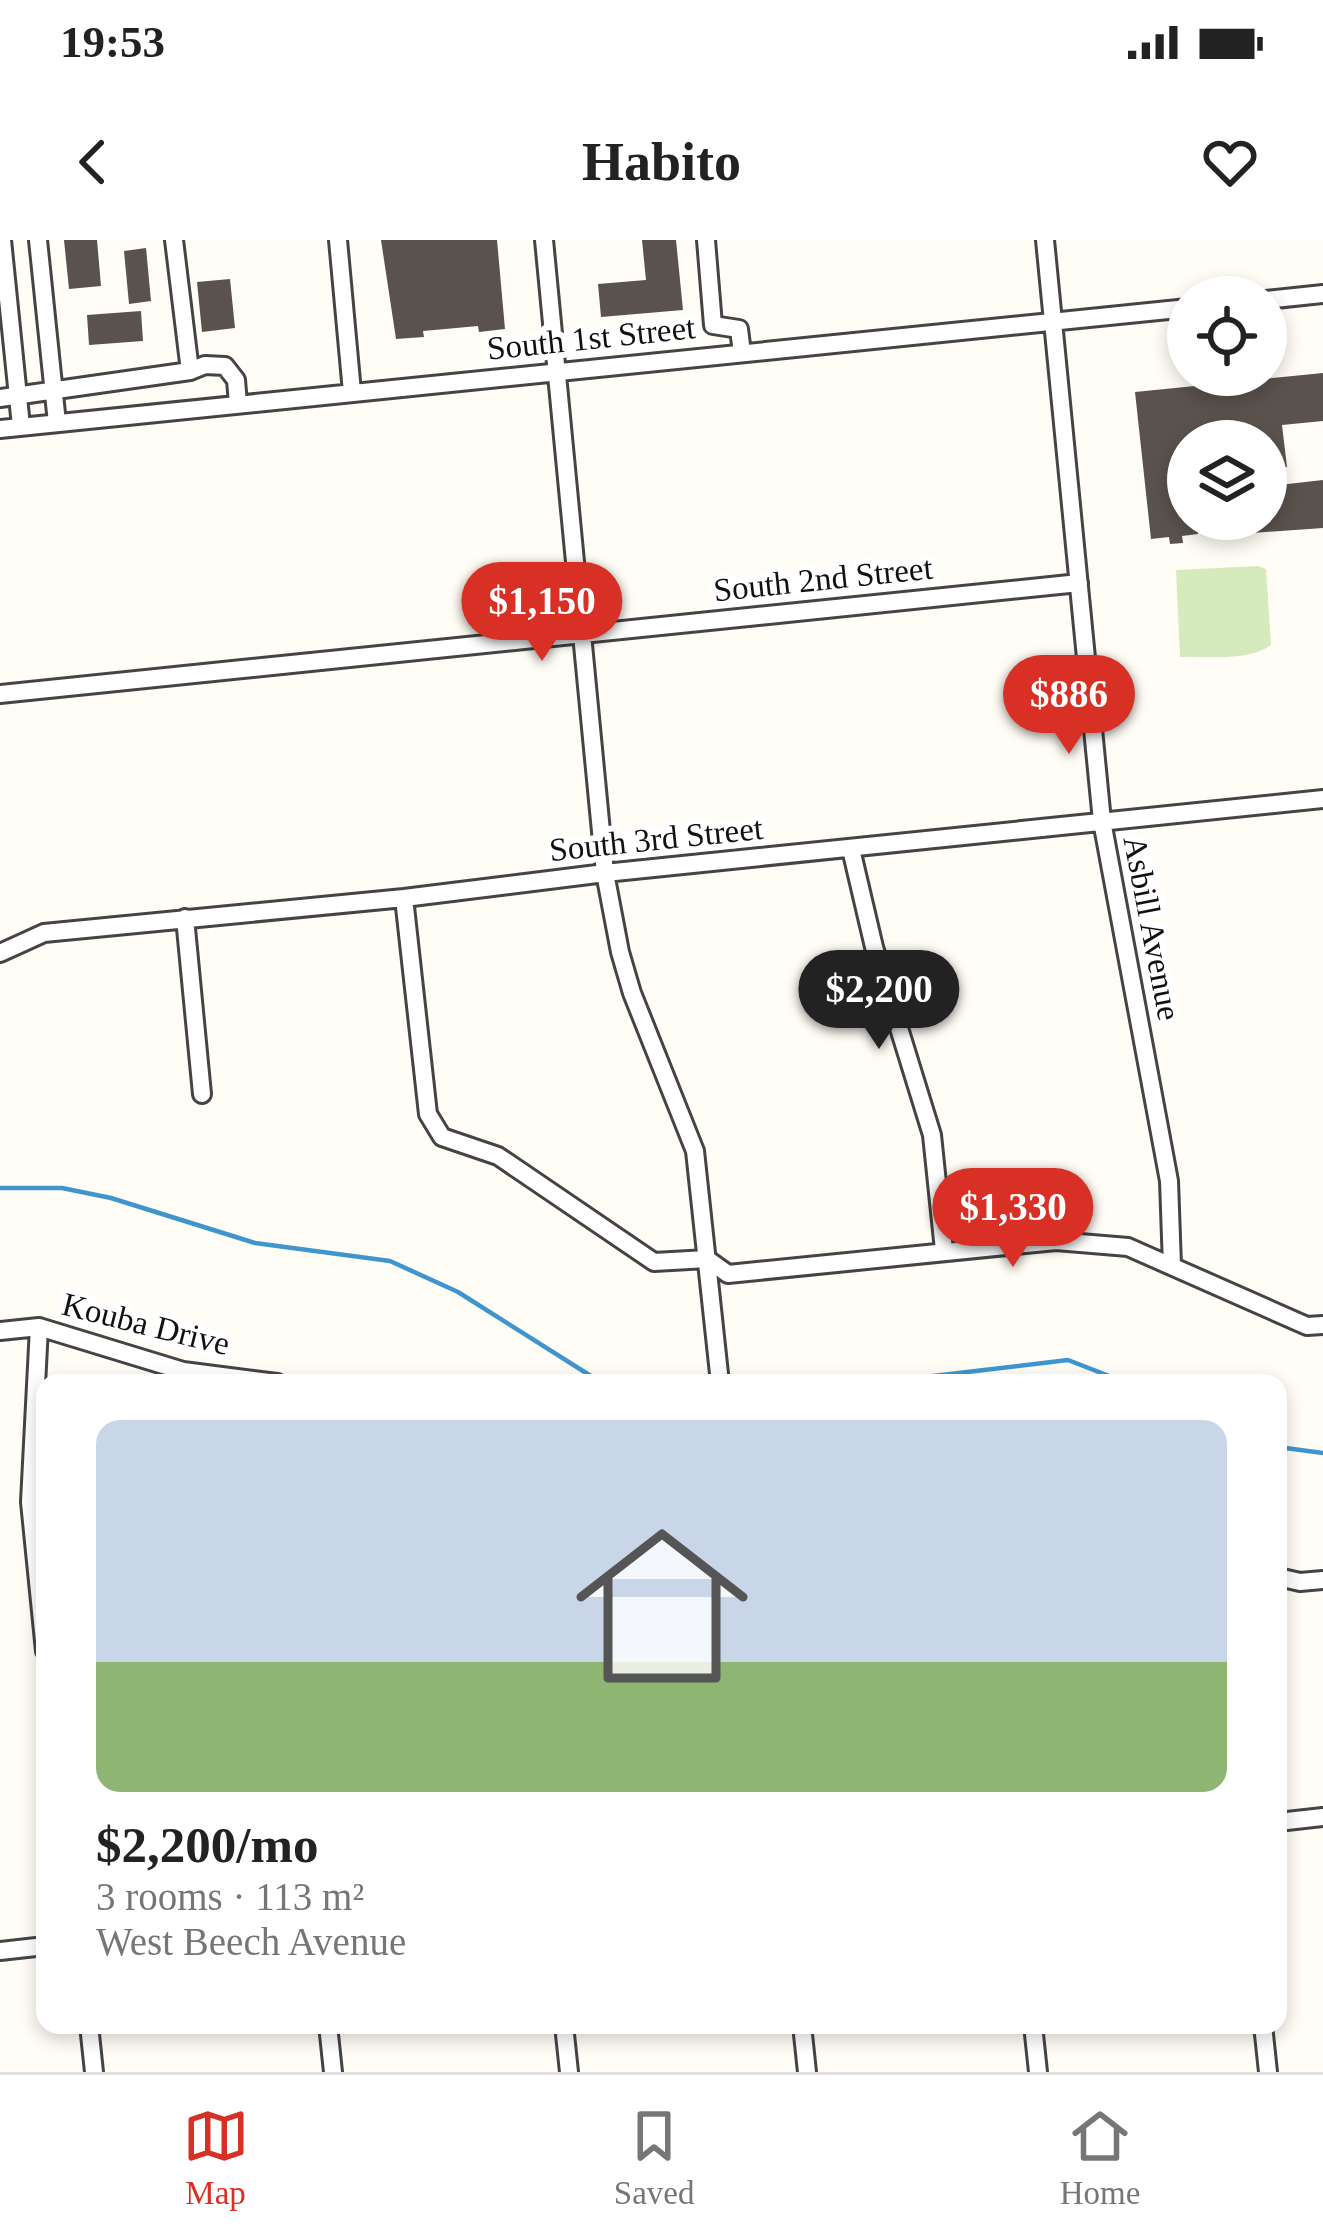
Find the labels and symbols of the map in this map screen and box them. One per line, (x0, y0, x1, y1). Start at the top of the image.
street label: South 1st Street (485, 309, 697, 367)
street label: South 2nd Street (712, 550, 934, 608)
pin: $1,150 (444, 562, 640, 664)
pin: $886 (998, 655, 1140, 757)
street label: South 3rd Street (547, 810, 765, 868)
street label: Asbill Avenue (1116, 833, 1188, 1023)
pin: $2,200 (781, 950, 977, 1052)
pin: $1,330 (915, 1168, 1111, 1270)
street label: Kouba Drive (59, 1286, 233, 1362)

